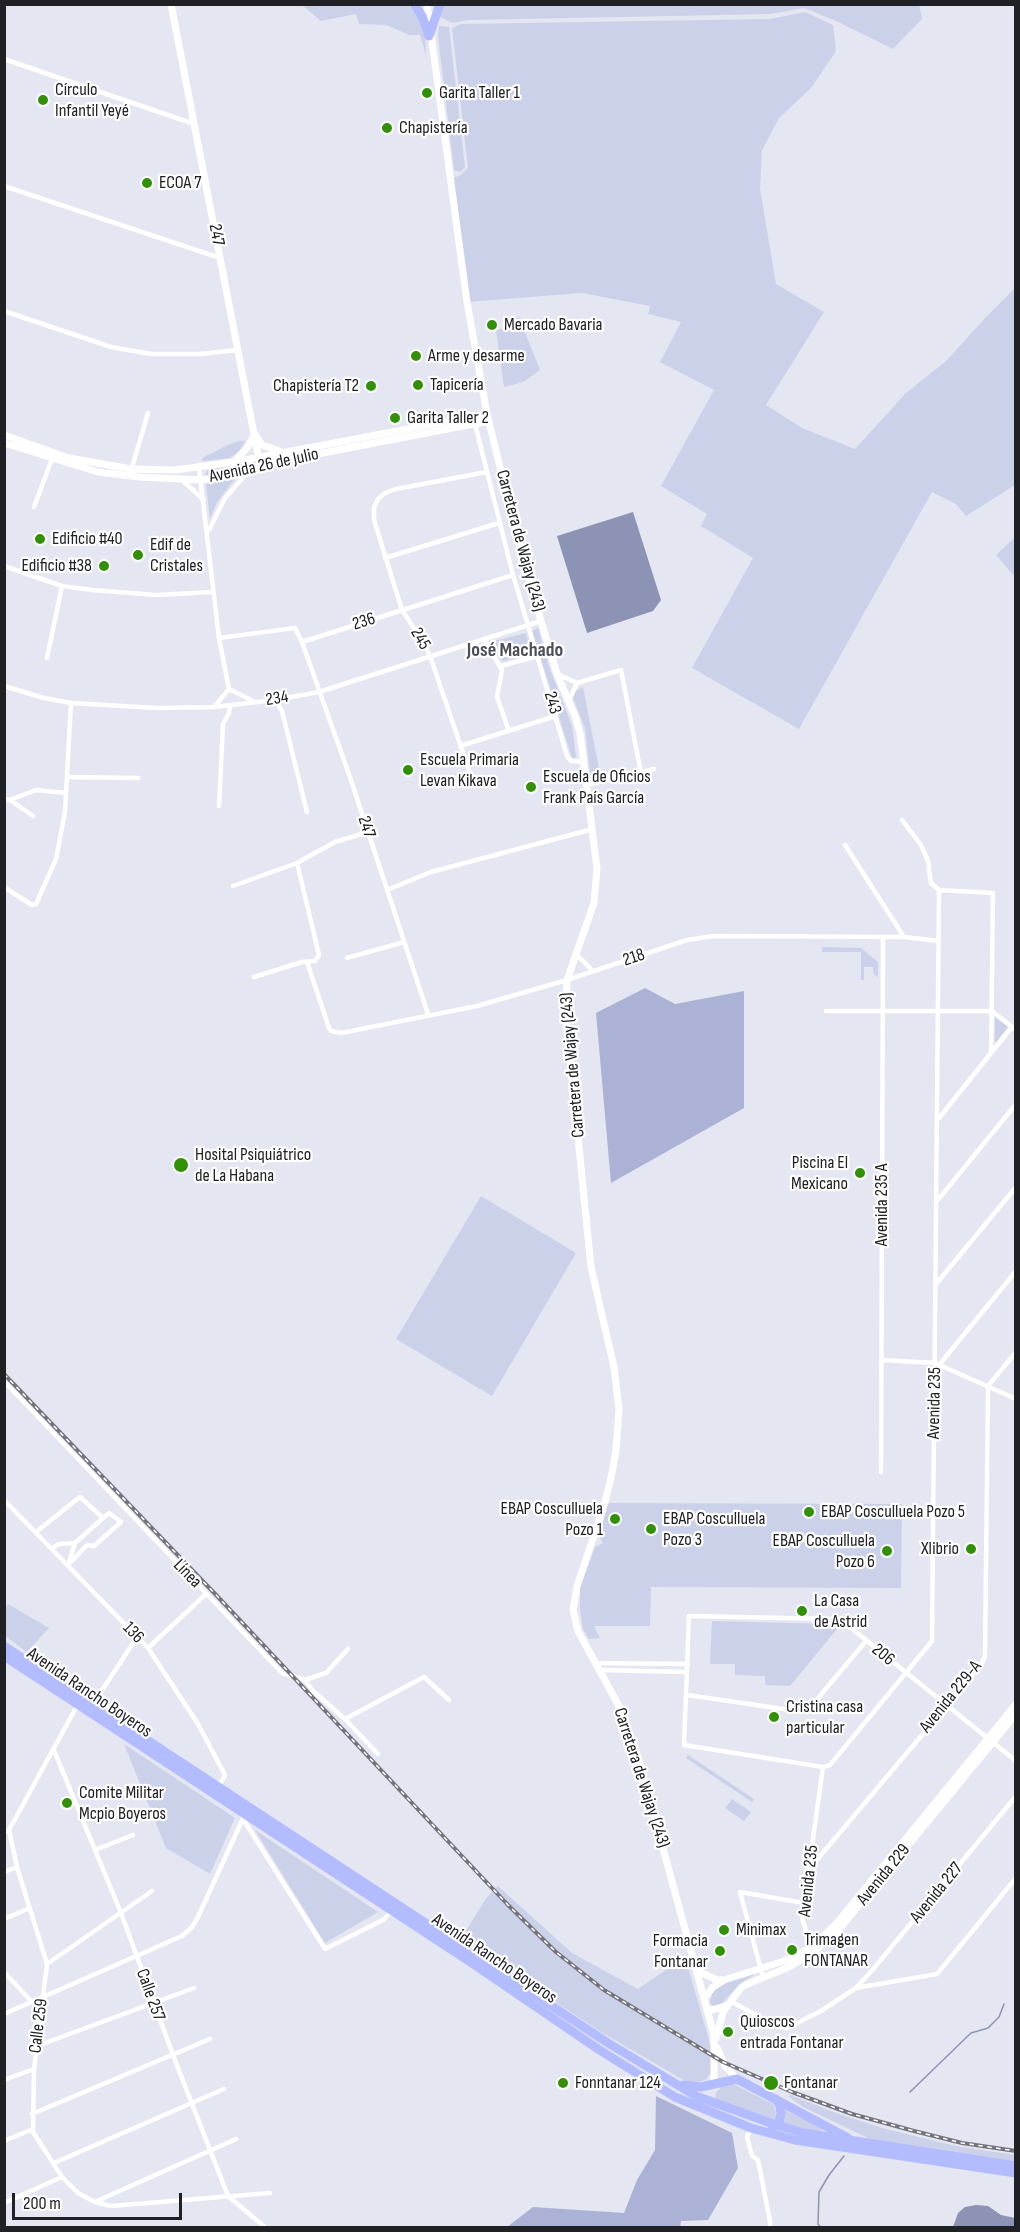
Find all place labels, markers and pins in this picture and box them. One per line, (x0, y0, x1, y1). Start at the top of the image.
place label: Círculo Infantil Yeyé (55, 79, 129, 122)
place label: Garita Taller 1 (439, 82, 520, 104)
marker: Garita Taller 1 (420, 86, 434, 100)
marker: Círculo Infantil Yeyé (36, 93, 50, 107)
place label: Chapistería (399, 117, 468, 139)
marker: Chapistería (380, 121, 394, 135)
place label: ECOA 7 (159, 172, 201, 194)
marker: ECOA 7 (140, 176, 154, 190)
place label: Mercado Bavaria (504, 314, 602, 336)
marker: Mercado Bavaria (485, 318, 499, 332)
place label: Arme y desarme (428, 345, 525, 367)
marker: Arme y desarme (409, 349, 423, 363)
place label: Tapicería (430, 374, 484, 396)
place label: Chapistería T2 (273, 375, 359, 397)
marker: Tapicería (411, 378, 425, 392)
marker: Chapistería T2 (364, 379, 378, 393)
place label: Garita Taller 2 (407, 407, 489, 429)
marker: Garita Taller 2 (388, 411, 402, 425)
place label: Edificio #40 (52, 528, 123, 550)
marker: Edificio #40 (33, 532, 47, 546)
place label: Edif de Cristales (150, 534, 203, 576)
marker: Edif de Cristales (131, 548, 145, 562)
place label: Edificio #38 (21, 555, 92, 577)
marker: Edificio #38 (97, 559, 111, 573)
place label: Escuela Primaria Levan Kikava (420, 749, 519, 792)
marker: Escuela Primaria Levan Kikava (401, 763, 415, 777)
place label: Escuela de Oficios Frank País García (543, 766, 651, 808)
marker: Escuela de Oficios Frank País García (524, 780, 538, 794)
place label: Hosital Psiquiátrico de La Habana (195, 1144, 311, 1186)
place label: Piscina El Mexicano (791, 1152, 848, 1194)
marker: Hosital Psiquiátrico de La Habana (172, 1156, 190, 1174)
marker: Piscina El Mexicano (853, 1166, 867, 1180)
place label: EBAP Cosculluela Pozo 1 (500, 1498, 603, 1540)
place label: EBAP Cosculluela Pozo 5 (821, 1501, 965, 1523)
marker: EBAP Cosculluela Pozo 5 (802, 1505, 816, 1519)
place label: EBAP Cosculluela Pozo 3 (663, 1508, 766, 1550)
marker: EBAP Cosculluela Pozo 1 (608, 1512, 622, 1526)
marker: EBAP Cosculluela Pozo 3 (644, 1522, 658, 1536)
place label: EBAP Cosculluela Pozo 6 (772, 1530, 875, 1572)
place label: Xlibrio (921, 1538, 959, 1560)
marker: Xlibrio (964, 1542, 978, 1556)
marker: EBAP Cosculluela Pozo 6 (880, 1544, 894, 1558)
place label: La Casa de Astrid (814, 1590, 867, 1632)
marker: La Casa de Astrid (795, 1604, 809, 1618)
place label: Cristina casa particular (786, 1696, 863, 1738)
marker: Cristina casa particular (767, 1710, 781, 1724)
place label: Comite Militar Mcpio Boyeros (79, 1782, 166, 1824)
marker: Comite Militar Mcpio Boyeros (60, 1796, 74, 1810)
place label: Minimax (736, 1919, 786, 1941)
marker: Minimax (717, 1923, 731, 1937)
place label: Trimagen FONTANAR (804, 1929, 868, 1972)
place label: Formacia Fontanar (653, 1930, 708, 1972)
marker: Trimagen FONTANAR (785, 1943, 799, 1957)
marker: Formacia Fontanar (713, 1944, 727, 1958)
place label: Quioscos entrada Fontanar (740, 2011, 844, 2054)
marker: Quioscos entrada Fontanar (721, 2025, 735, 2039)
place label: Fonntanar 124 (575, 2072, 661, 2094)
place label: Fontanar (784, 2072, 838, 2094)
marker: Fontanar (762, 2074, 780, 2092)
marker: Fonntanar 124 (556, 2076, 570, 2090)

